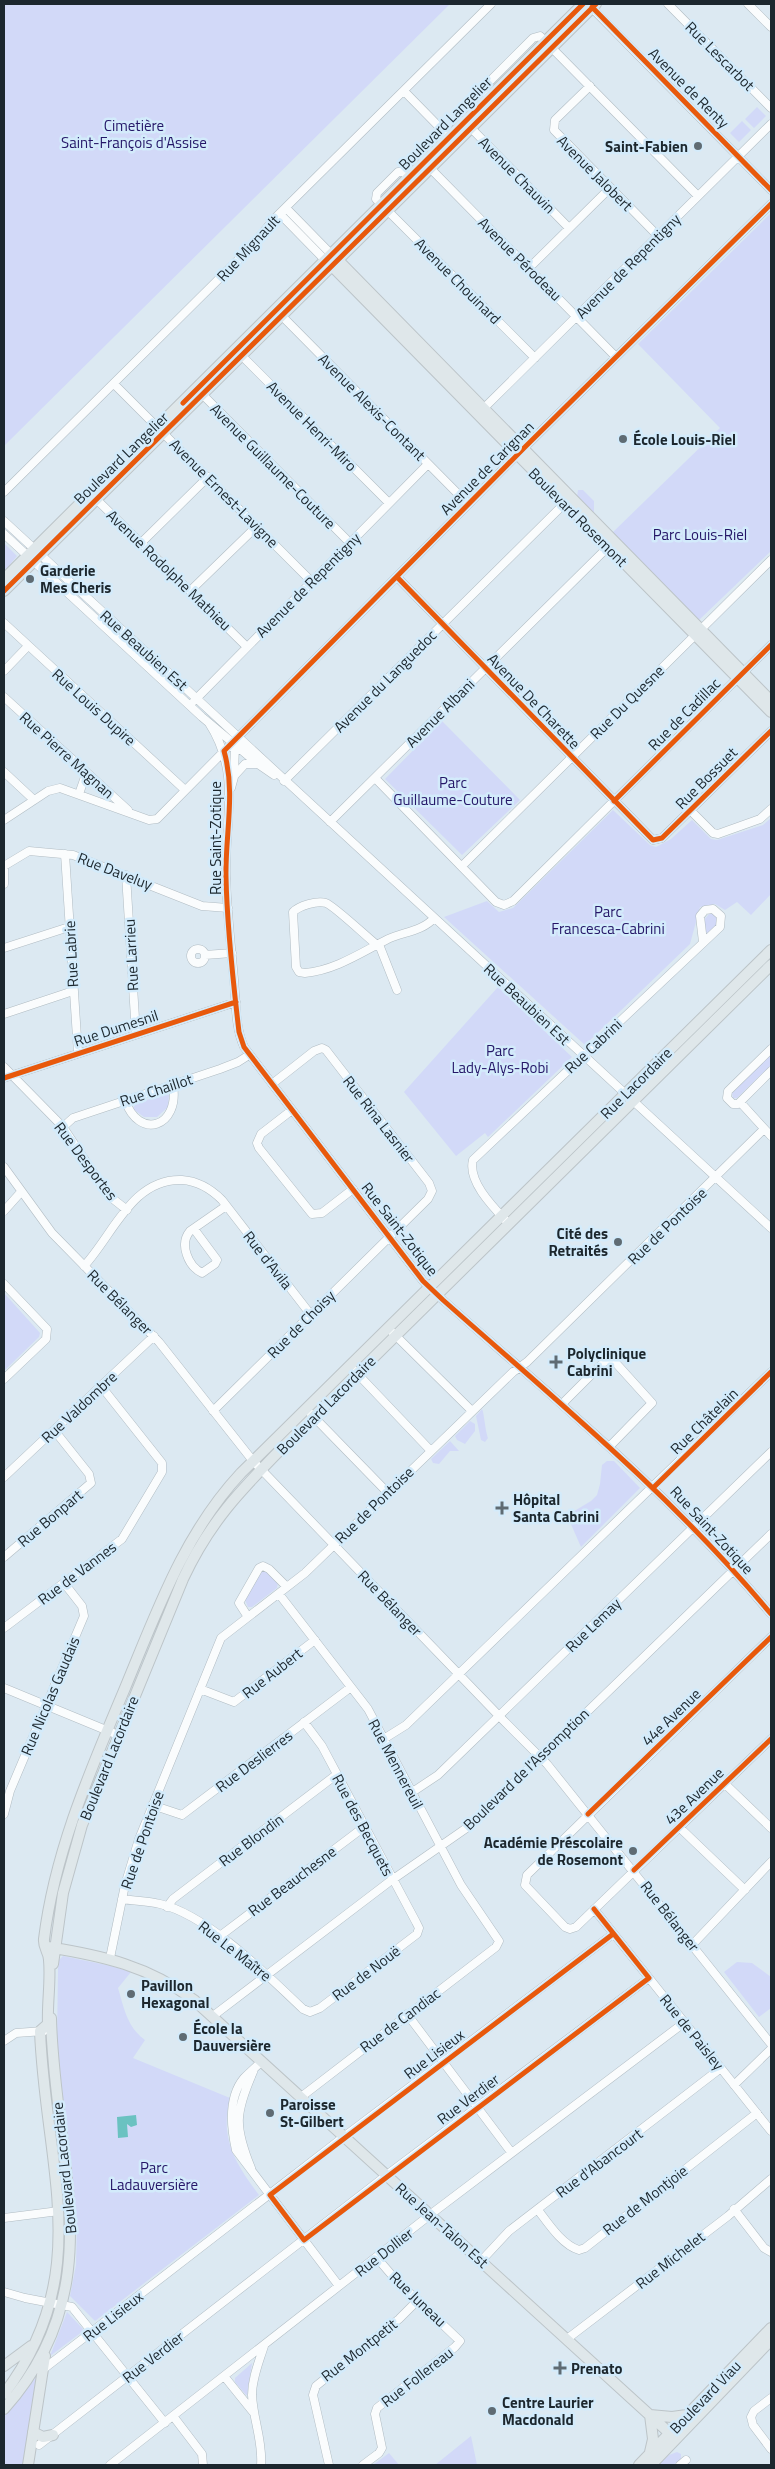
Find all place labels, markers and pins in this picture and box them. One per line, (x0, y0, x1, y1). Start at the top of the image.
place label: Saint-Fabien (605, 135, 688, 158)
marker: Saint-Fabien (692, 140, 704, 152)
place label: École Louis-Riel (633, 428, 736, 451)
marker: École Louis-Riel (617, 433, 629, 445)
place label: Garderie Mes Cheris (40, 559, 111, 599)
marker: Garderie Mes Cheris (24, 573, 36, 585)
place label: Cité des Retraités (548, 1222, 608, 1262)
marker: Cité des Retraités (612, 1236, 624, 1248)
place label: Polyclinique Cabrini (567, 1342, 646, 1382)
marker: Polyclinique Cabrini (549, 1355, 563, 1369)
place label: Hôpital Santa Cabrini (513, 1488, 599, 1528)
marker: Hôpital Santa Cabrini (495, 1501, 509, 1515)
place label: Académie Préscolaire de Rosemont (484, 1831, 624, 1871)
marker: Académie Préscolaire de Rosemont (627, 1845, 639, 1857)
place label: Pavillon Hexagonal (141, 1974, 210, 2014)
marker: Pavillon Hexagonal (125, 1988, 137, 2000)
place label: École la Dauversière (193, 2017, 271, 2057)
marker: École la Dauversière (177, 2031, 189, 2043)
place label: Paroisse St-Gilbert (280, 2093, 344, 2133)
marker: Paroisse St-Gilbert (264, 2107, 276, 2119)
place label: Prenato (571, 2357, 622, 2380)
marker: Prenato (553, 2361, 567, 2375)
place label: Centre Laurier Macdonald (502, 2391, 594, 2431)
marker: Centre Laurier Macdonald (486, 2405, 498, 2417)

